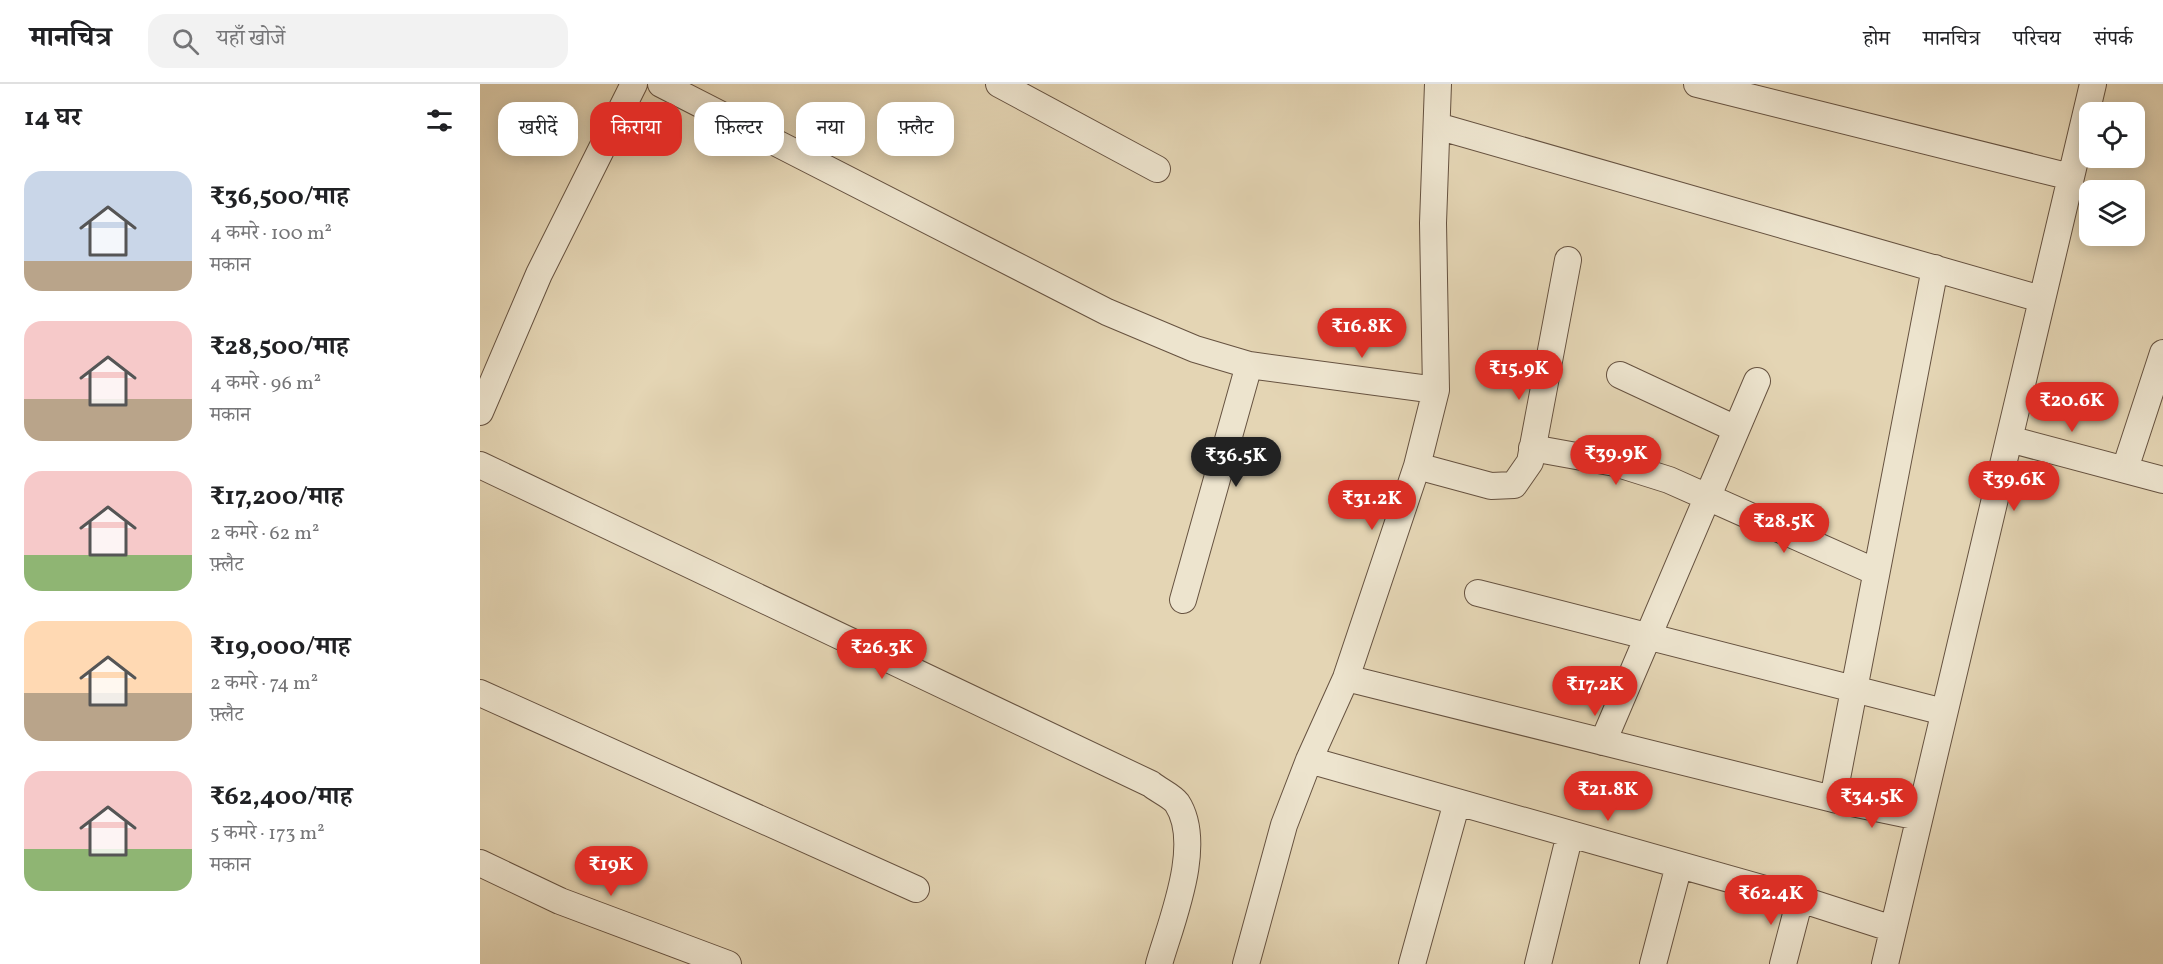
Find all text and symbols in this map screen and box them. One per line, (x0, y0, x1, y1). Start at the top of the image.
search box (148, 14, 568, 68)
text: मानचित्र (30, 19, 112, 58)
text: यहाँ खोजें (217, 24, 285, 55)
icon: search (169, 25, 202, 58)
text: होम (1863, 25, 1890, 54)
text: मानचित्र (1923, 25, 1980, 54)
text: परिचय (2013, 25, 2061, 54)
text: संपर्क (2094, 25, 2133, 54)
text: 14 घर (24, 100, 81, 136)
chip: खरीदें (498, 102, 578, 156)
chip: किराया (590, 102, 682, 156)
chip: फ़िल्टर (694, 102, 784, 156)
chip: नया (796, 102, 865, 156)
chip: फ़्लैट (877, 102, 954, 156)
map controls (2079, 102, 2145, 246)
button: locate (2079, 102, 2145, 168)
icon: filters (423, 104, 456, 137)
text: ₹36,500/माह (210, 179, 349, 215)
button: layers (2079, 180, 2145, 246)
icon: home (72, 195, 144, 267)
text: 4 कमरे · 100 m² (210, 220, 332, 248)
text: मकान (210, 252, 251, 280)
pin: ₹16.8K (1313, 308, 1411, 359)
text: ₹16.8K (1331, 313, 1393, 341)
text: ₹28,500/माह (210, 329, 349, 365)
icon: home (72, 345, 144, 417)
pin: ₹15.9K (1470, 350, 1568, 401)
text: ₹15.9K (1489, 355, 1549, 383)
text: 4 कमरे · 96 m² (210, 370, 321, 398)
pin: ₹20.6K (2023, 382, 2121, 433)
text: ₹20.6K (2040, 387, 2104, 415)
text: मकान (210, 402, 251, 430)
pin: ₹39.9K (1567, 435, 1665, 486)
pin: ₹36.5K (1187, 437, 1285, 488)
text: ₹39.9K (1584, 440, 1648, 468)
text: ₹36.5K (1205, 442, 1267, 470)
pin: ₹39.6K (1965, 461, 2063, 512)
text: ₹39.6K (1982, 466, 2046, 494)
text: ₹17,200/माह (210, 479, 343, 515)
pin: ₹31.2K (1323, 480, 1421, 531)
text: ₹31.2K (1342, 485, 1402, 513)
icon: home (72, 495, 144, 567)
pin: ₹28.5K (1735, 503, 1833, 554)
text: ₹28.5K (1753, 508, 1815, 536)
text: 2 कमरे · 62 m² (210, 520, 319, 548)
text: फ़्लैट (210, 552, 243, 580)
text: ₹19,000/माह (210, 629, 350, 665)
pin: ₹26.3K (833, 629, 931, 680)
text: ₹26.3K (851, 634, 913, 662)
icon: home (72, 645, 144, 717)
pin: ₹17.2K (1546, 666, 1644, 717)
text: 2 कमरे · 74 m² (210, 670, 318, 698)
text: ₹17.2K (1566, 671, 1624, 699)
text: फ़्लैट (210, 702, 243, 730)
pin: ₹21.8K (1559, 771, 1657, 822)
text: ₹21.8K (1578, 776, 1638, 804)
pin: ₹34.5K (1823, 778, 1921, 829)
text: ₹62,400/माह (210, 779, 352, 815)
text: ₹34.5K (1840, 783, 1904, 811)
icon: home (72, 795, 144, 867)
text: 5 कमरे · 173 m² (210, 820, 325, 848)
pin: ₹19K (575, 846, 647, 897)
text: ₹19K (589, 851, 633, 879)
text: मकान (210, 852, 251, 880)
pin: ₹62.4K (1722, 875, 1820, 926)
text: ₹62.4K (1739, 880, 1803, 908)

